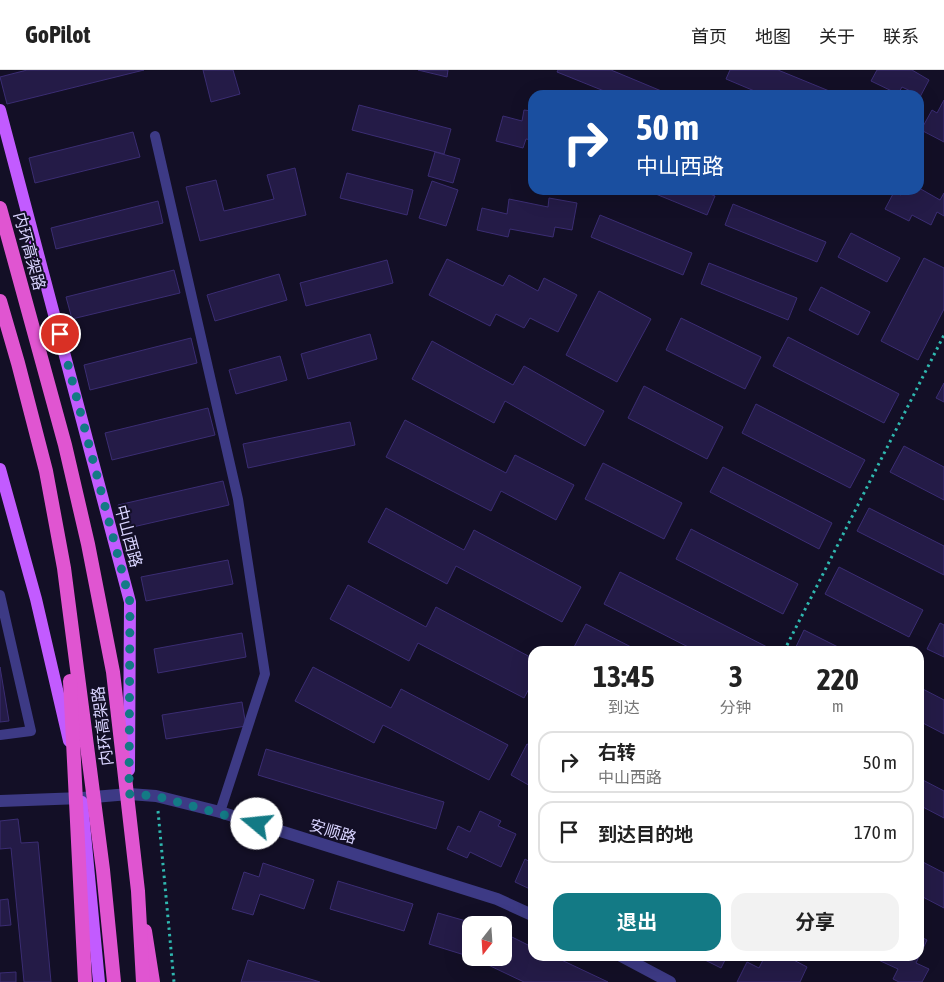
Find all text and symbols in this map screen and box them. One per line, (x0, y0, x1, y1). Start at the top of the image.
text: GoPilot (25, 21, 90, 48)
text: 首页 (691, 26, 727, 47)
text: 地图 (755, 26, 791, 47)
text: 关于 (819, 26, 855, 47)
text: 联系 (883, 26, 919, 47)
text: 50 m (636, 107, 699, 147)
icon: right (553, 110, 618, 175)
text: 中山西路 (636, 153, 724, 179)
street label: 内环高架路 (11, 210, 49, 292)
pin (39, 313, 81, 355)
icon: arrive (46, 320, 74, 348)
street label: 中山西路 (112, 503, 146, 569)
text: 13:45 (593, 659, 655, 693)
text: 3 (729, 659, 743, 693)
text: 220 (817, 662, 859, 696)
street label: 内环高架路 (88, 685, 116, 767)
text: m (832, 697, 844, 715)
text: 到达 (608, 698, 640, 716)
text: 分钟 (720, 698, 752, 716)
text: 右转 (598, 741, 636, 763)
icon: right (555, 748, 583, 776)
text: 50 m (863, 751, 897, 773)
text: 中山西路 (598, 768, 662, 786)
position arrow (230, 797, 282, 849)
street label: 安顺路 (307, 815, 359, 847)
icon: arrive (555, 818, 583, 846)
text: 170 m (854, 821, 897, 843)
text: 到达目的地 (598, 823, 693, 845)
button: 退出 (553, 893, 721, 951)
button: 分享 (731, 893, 899, 951)
north arrow (462, 916, 512, 966)
map controls (462, 916, 512, 966)

